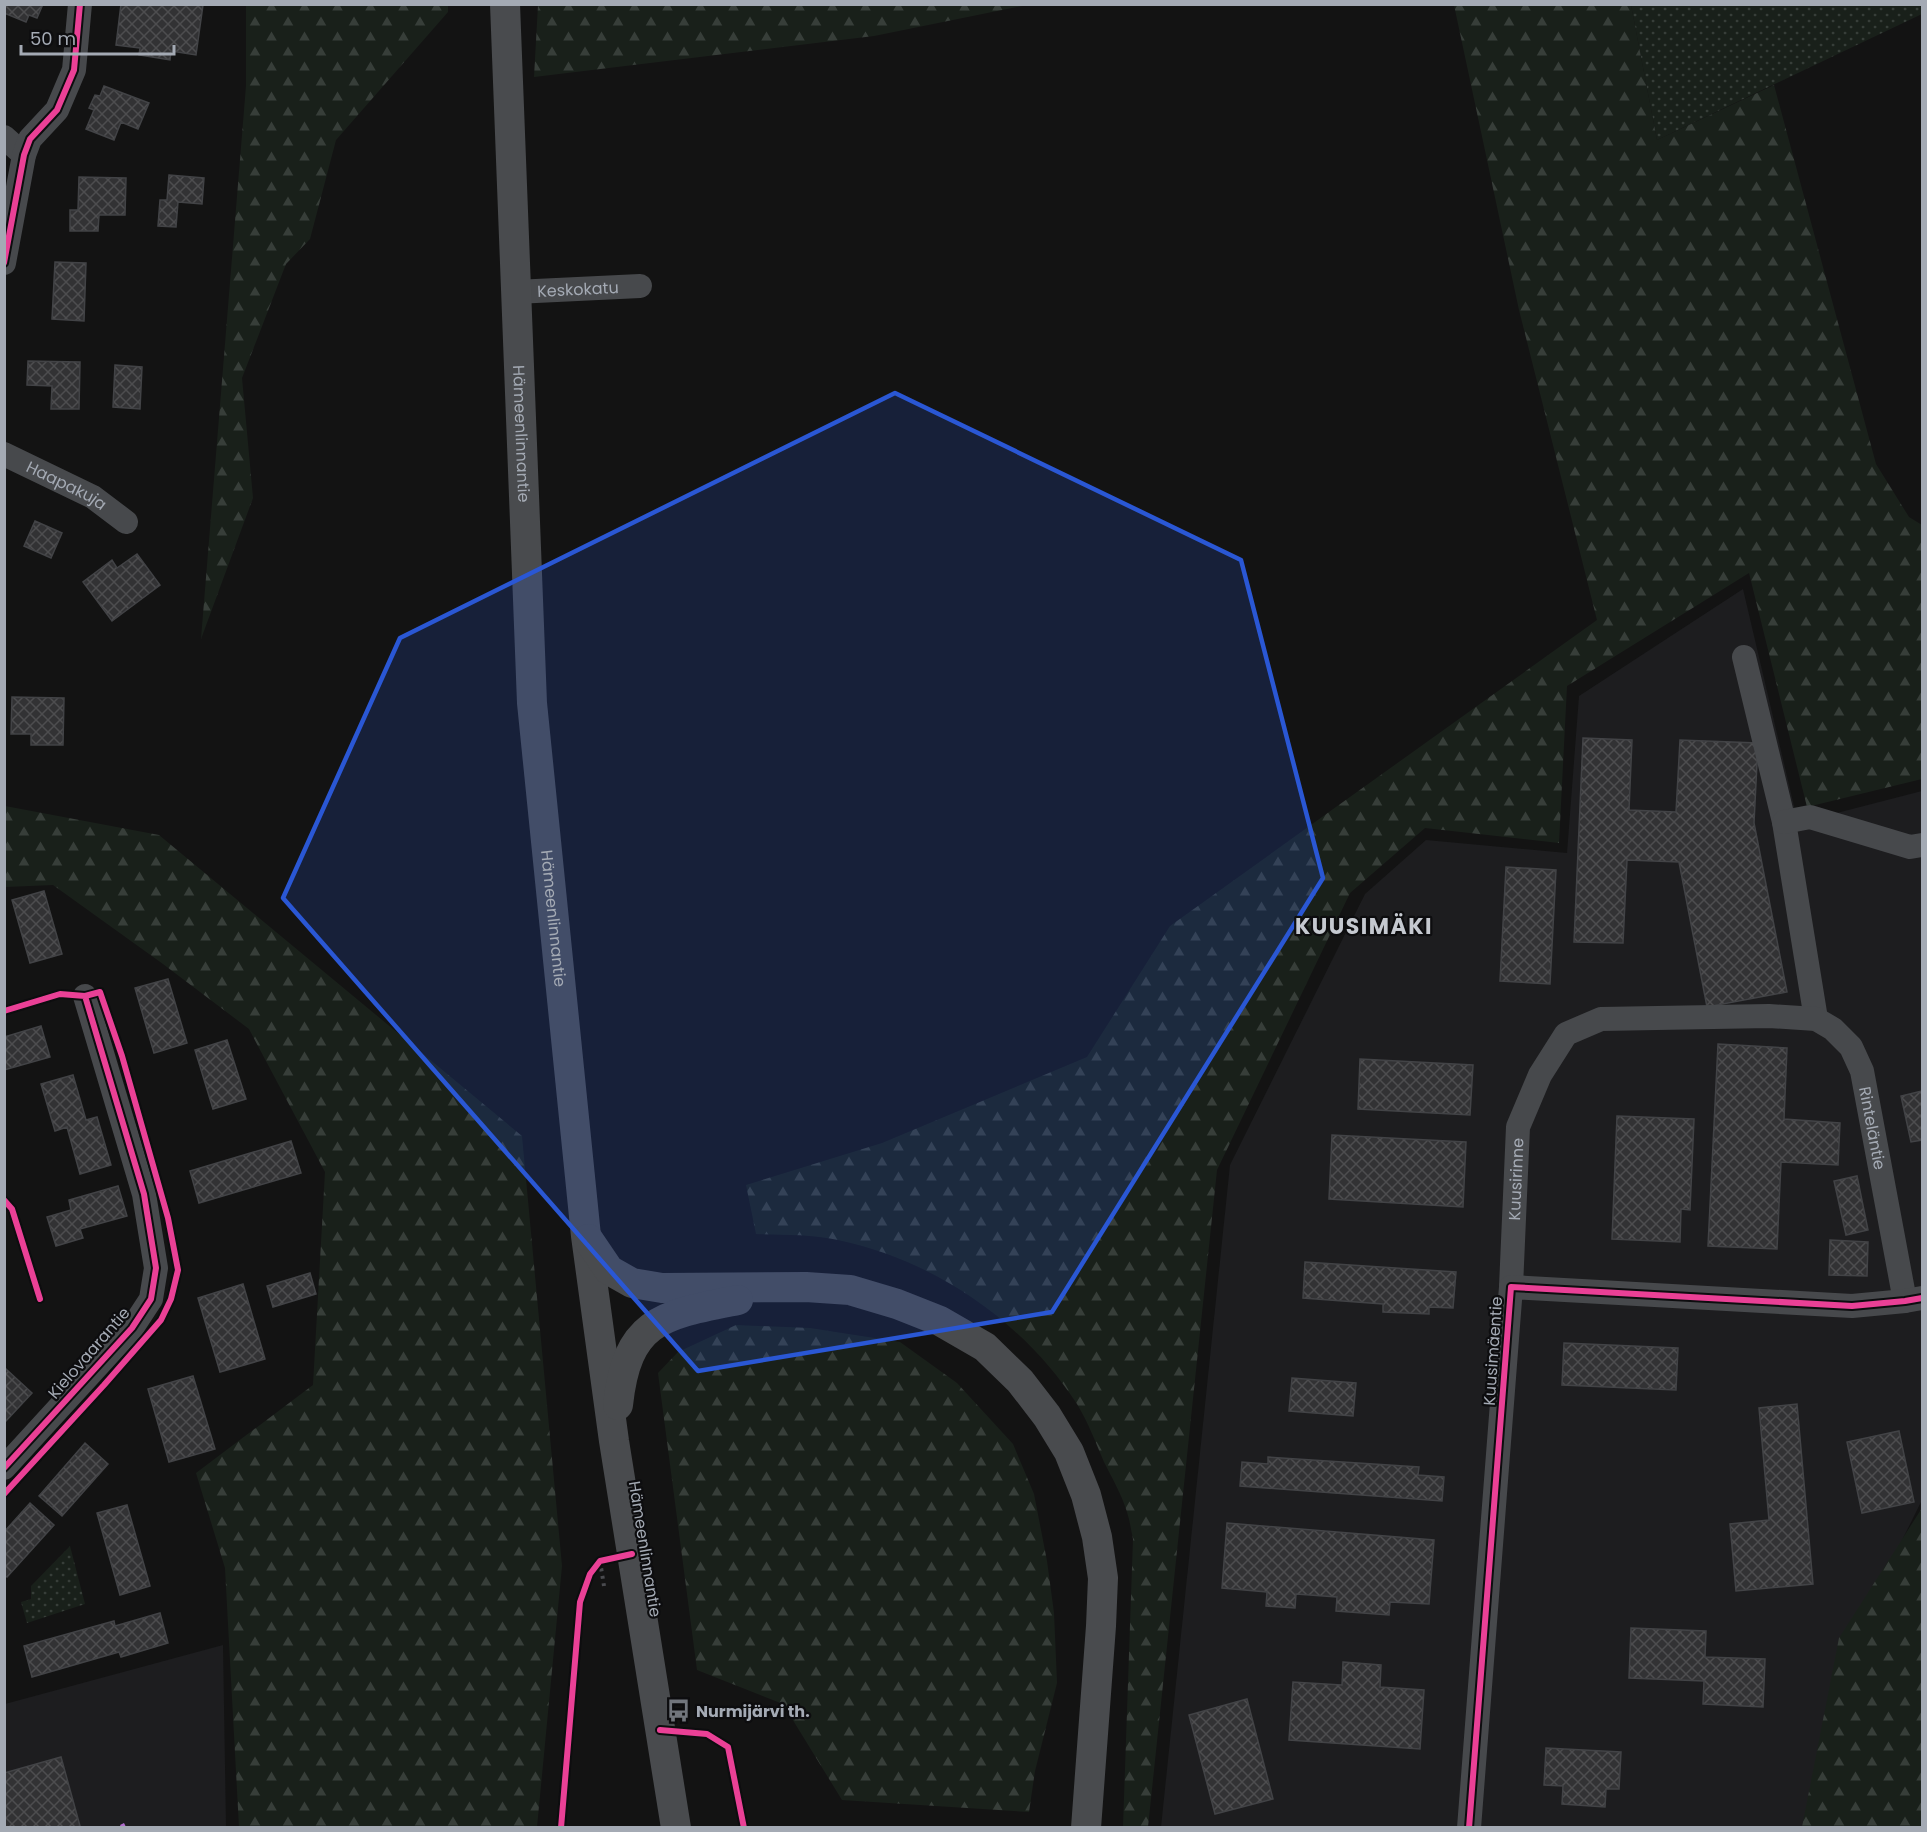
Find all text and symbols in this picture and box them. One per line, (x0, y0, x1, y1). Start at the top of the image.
scale bar (21, 18, 174, 56)
text: 50 m (30, 26, 76, 51)
street label: Keskokatu (537, 276, 619, 302)
street label: Hämeenlinnantie (507, 364, 536, 503)
street label: Haapakuja (23, 455, 112, 515)
street label: Hämeenlinnantie (535, 849, 572, 988)
district label: KUUSIMÄKI (1295, 911, 1433, 942)
street label: Rinteläntie (1854, 1084, 1892, 1172)
street label: Kuusirinne (1502, 1137, 1529, 1221)
street label: Kuusimäentie (1478, 1296, 1508, 1406)
street label: Kielovaarantie (43, 1302, 135, 1404)
street label: Hämeenlinnantie (623, 1479, 667, 1619)
bus stop icon: Nurmijärvi th. (665, 1698, 691, 1724)
place label: Nurmijärvi th. (696, 1700, 810, 1723)

